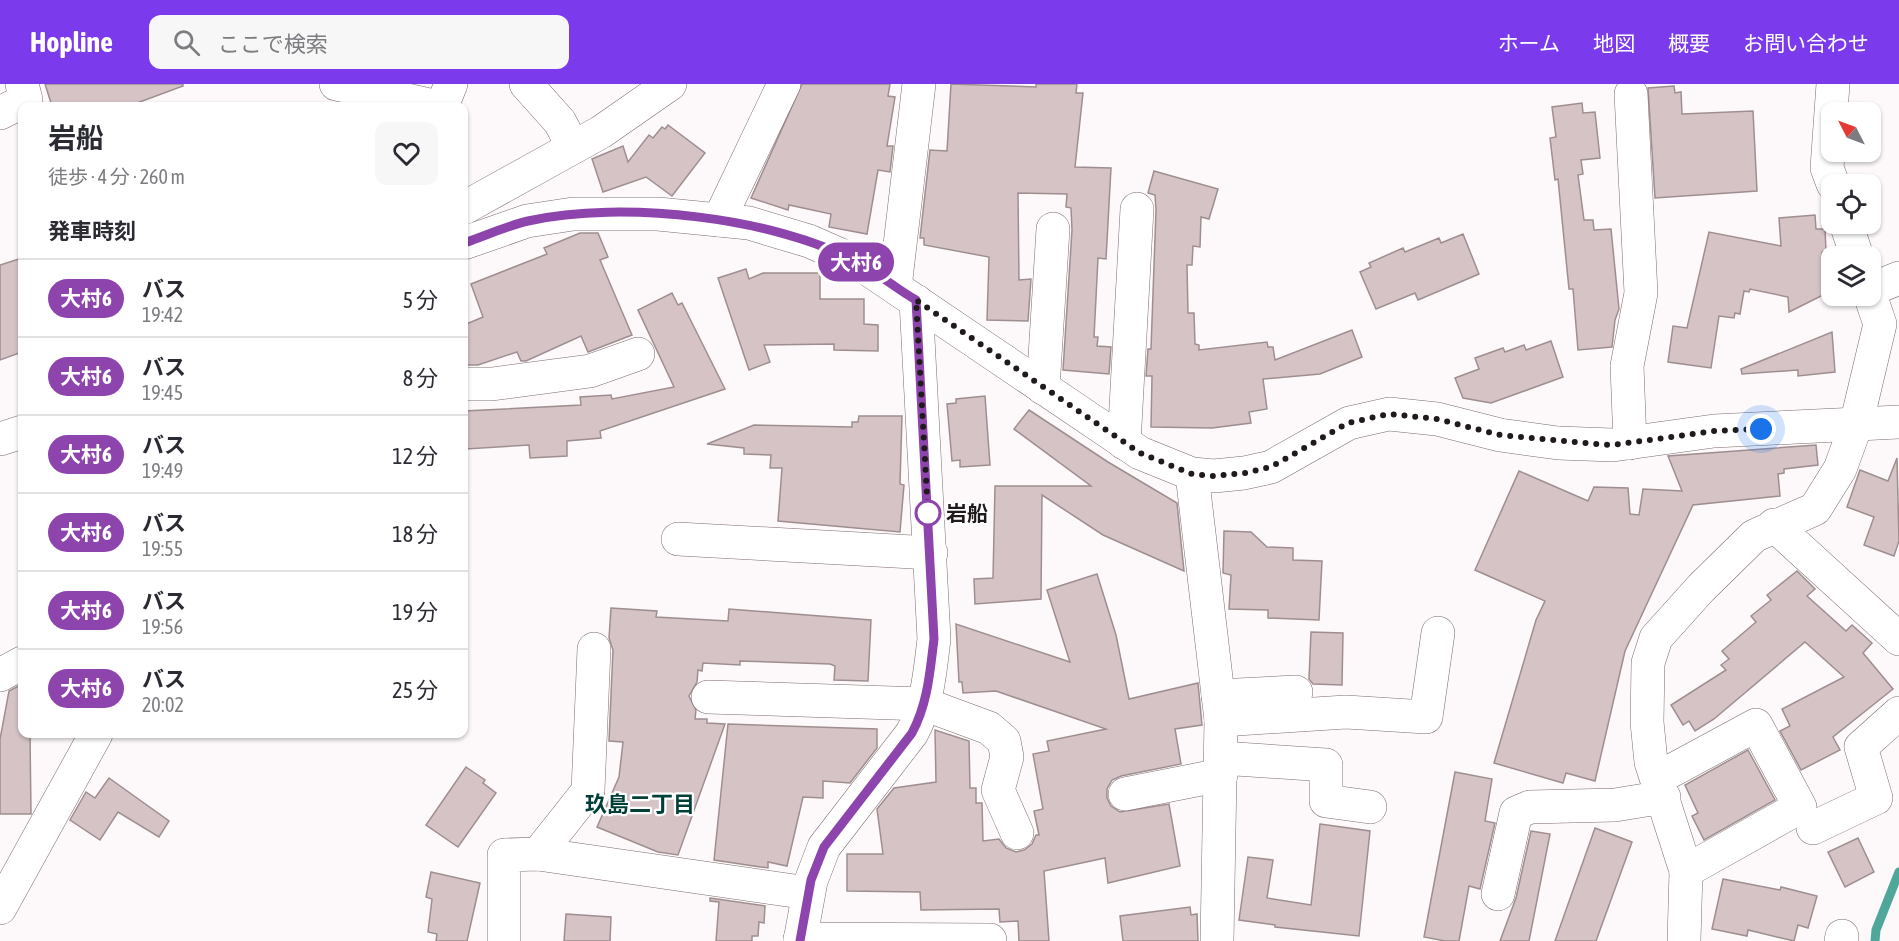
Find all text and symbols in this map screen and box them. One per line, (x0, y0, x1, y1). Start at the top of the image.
search box (149, 15, 569, 69)
text: Hopline (30, 26, 113, 58)
icon: search (170, 26, 203, 59)
text: ここで検索 (218, 31, 328, 57)
text: ホーム (1498, 31, 1560, 55)
text: 地図 (1593, 31, 1635, 55)
text: 概要 (1668, 31, 1710, 55)
text: お問い合わせ (1743, 31, 1869, 55)
north arrow (1821, 102, 1881, 162)
map controls (1821, 102, 1881, 306)
text: 岩船 (48, 122, 104, 154)
button: heart (375, 122, 438, 185)
text: 徒歩 · 4 分 · 260 m (48, 165, 185, 188)
button: locate (1821, 174, 1881, 234)
text: 発車時刻 (48, 218, 136, 244)
line badge: 大村6 (822, 242, 890, 282)
button: layers (1821, 246, 1881, 306)
text: 大村6 (830, 250, 882, 274)
text: バス (142, 276, 186, 302)
text: 大村6 (60, 286, 112, 310)
text: 5 分 (403, 287, 438, 313)
text: 19:42 (142, 303, 183, 326)
text: バス (142, 354, 186, 380)
text: 大村6 (60, 364, 112, 388)
text: 8 分 (403, 365, 438, 391)
text: 19:45 (142, 381, 183, 404)
your location (1746, 414, 1776, 444)
text: バス (142, 432, 186, 458)
text: 大村6 (60, 442, 112, 466)
text: 12 分 (392, 443, 438, 469)
text: 19:49 (142, 459, 183, 482)
marker: 岩船 (915, 500, 941, 526)
place label: 岩船 (946, 501, 988, 525)
text: バス (142, 510, 186, 536)
text: 大村6 (60, 520, 112, 544)
text: 18 分 (392, 521, 438, 547)
text: 19:55 (142, 537, 183, 560)
text: バス (142, 588, 186, 614)
text: 大村6 (60, 598, 112, 622)
text: 19 分 (392, 599, 438, 625)
text: 19:56 (142, 615, 183, 638)
text: バス (142, 666, 186, 692)
text: 大村6 (60, 676, 112, 700)
text: 25 分 (392, 677, 438, 703)
text: 20:02 (142, 693, 184, 716)
district label: 玖島二丁目 (585, 791, 695, 817)

